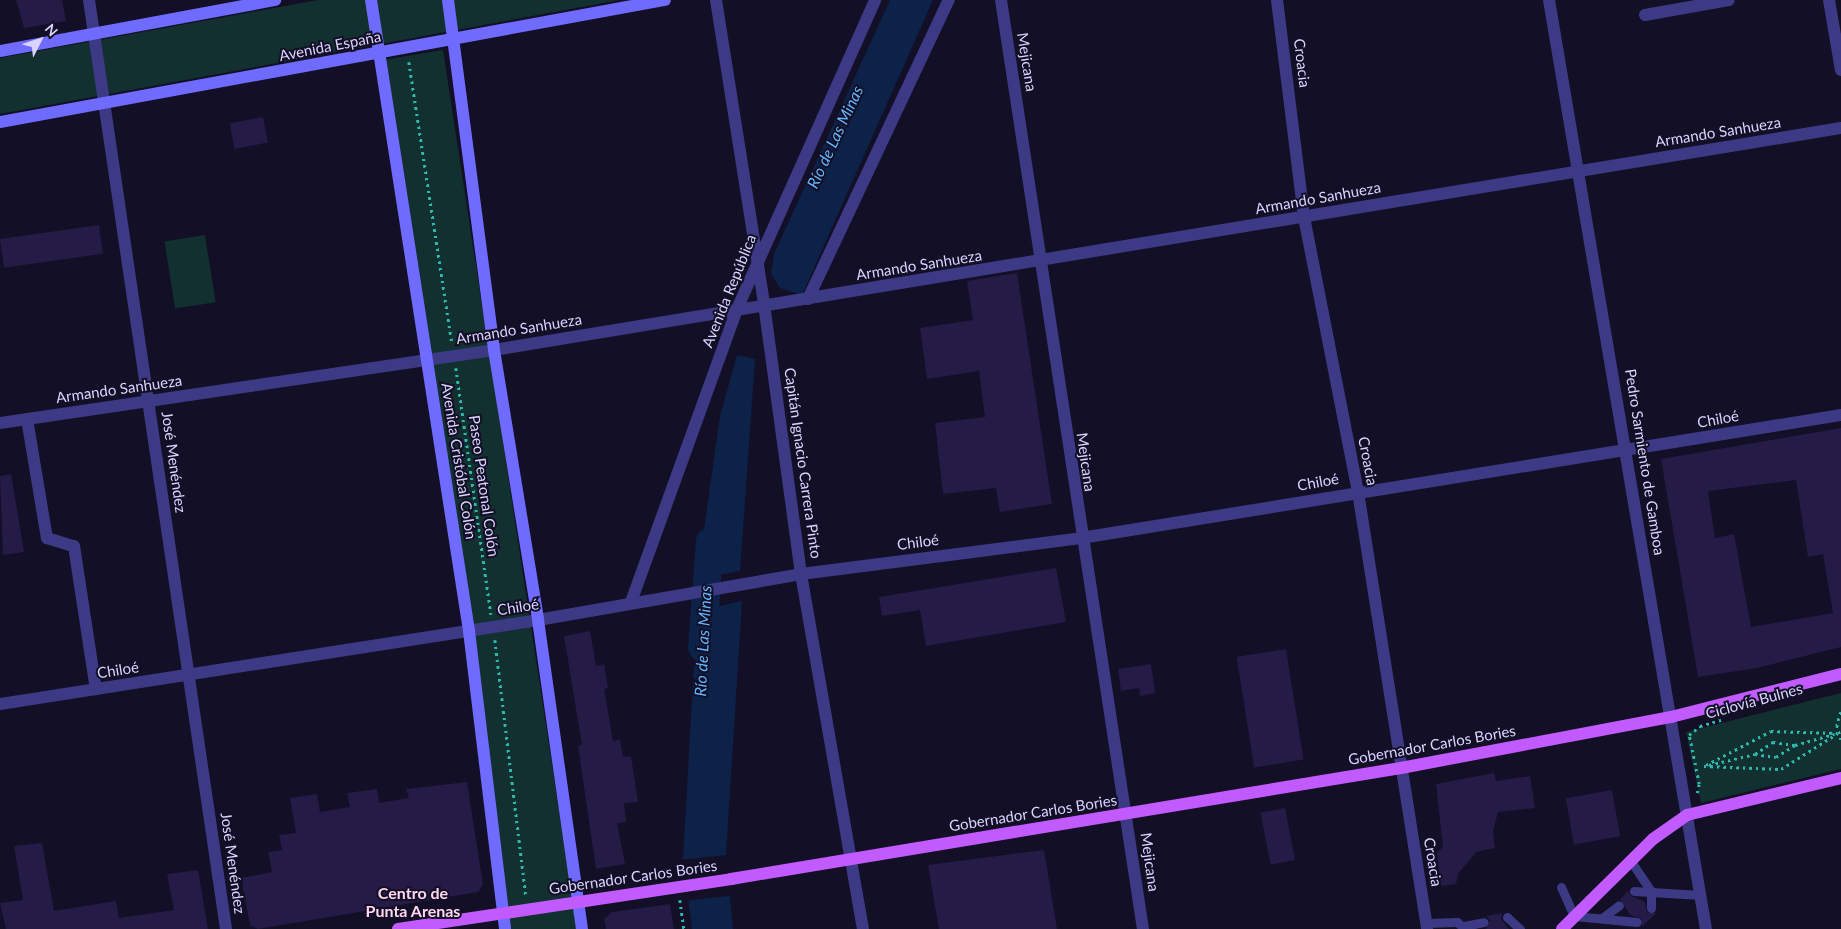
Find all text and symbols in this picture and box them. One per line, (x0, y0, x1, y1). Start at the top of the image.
north arrow (15, 15, 65, 65)
text: N (42, 20, 62, 39)
street label: Avenida España (278, 27, 382, 65)
street label: Mejicana (1013, 31, 1041, 93)
street label: Croacia (1290, 37, 1314, 89)
water label: Río de Las Minas (803, 83, 867, 191)
street label: Armando Sanhueza (1654, 113, 1782, 151)
street label: Armando Sanhueza (1254, 178, 1382, 218)
street label: Avenida República (698, 232, 760, 350)
street label: Armando Sanhueza (855, 246, 983, 284)
street label: Armando Sanhueza (455, 310, 583, 348)
street label: Capitán Ignacio Carrera Pinto (781, 366, 825, 560)
street label: Pedro Sarmiento de Gamboa (1621, 368, 1669, 556)
street label: Armando Sanhueza (55, 371, 183, 407)
street label: Avenida Cristóbal Colón (438, 382, 480, 540)
street label: Chiloé (1696, 406, 1740, 432)
street label: José Menéndez (158, 410, 190, 514)
street label: Paseo Peatonal Colón (465, 414, 503, 558)
street label: Mejicana (1073, 431, 1099, 493)
street label: Croacia (1354, 435, 1382, 487)
street label: Chiloé (1296, 469, 1340, 495)
street label: Chiloé (896, 531, 940, 553)
water label: Río de Las Minas (691, 585, 715, 697)
street label: Chiloé (496, 595, 540, 619)
street label: Chiloé (96, 658, 140, 682)
street label: Ciclovía Bulnes (1704, 679, 1804, 723)
street label: Gobernador Carlos Bories (1347, 721, 1517, 769)
street label: Gobernador Carlos Bories (948, 791, 1118, 835)
street label: José Menéndez (217, 811, 249, 915)
street label: Mejicana (1137, 831, 1163, 893)
street label: Croacia (1420, 836, 1446, 888)
street label: Gobernador Carlos Bories (548, 856, 718, 898)
district label: Centro de Punta Arenas (365, 883, 461, 921)

